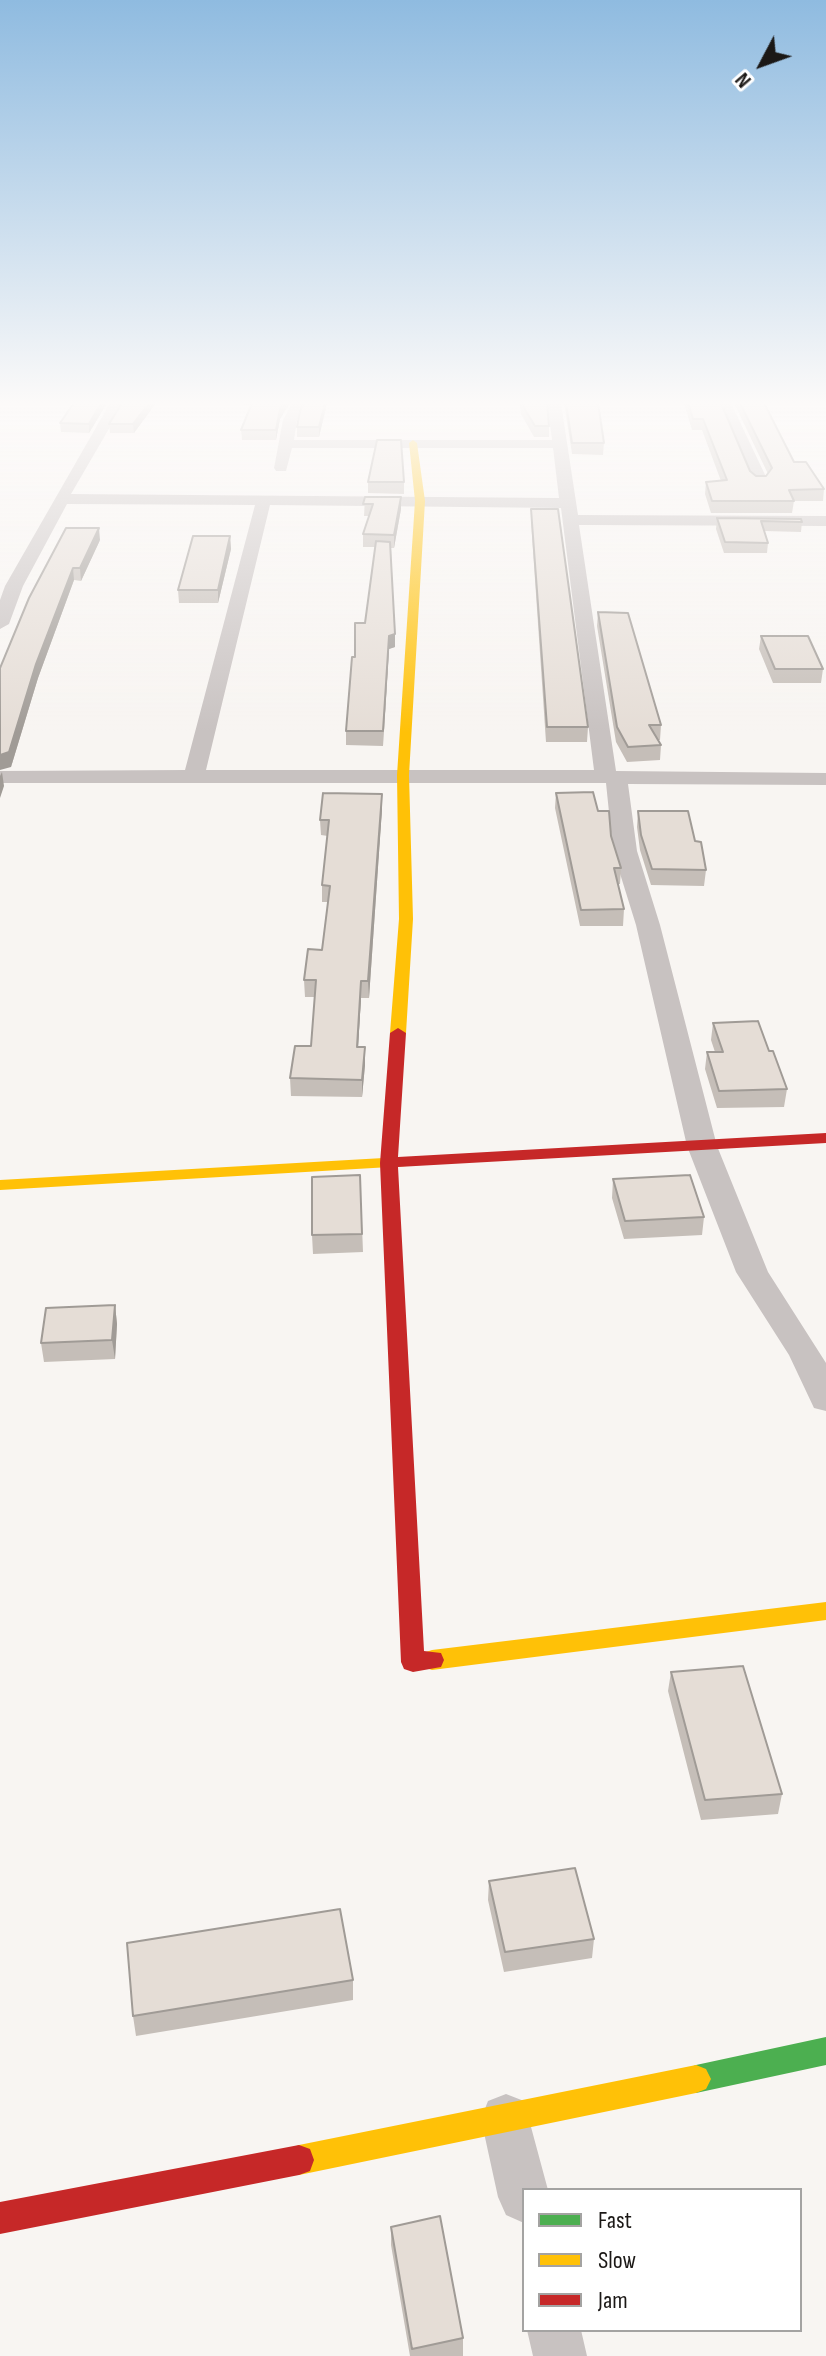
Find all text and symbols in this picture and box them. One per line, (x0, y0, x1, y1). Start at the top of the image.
north arrow (722, 24, 802, 104)
text: N (729, 67, 758, 93)
legend (522, 2188, 802, 2332)
text: Fast (598, 2206, 632, 2235)
text: Slow (598, 2246, 636, 2275)
text: Jam (598, 2286, 628, 2315)

